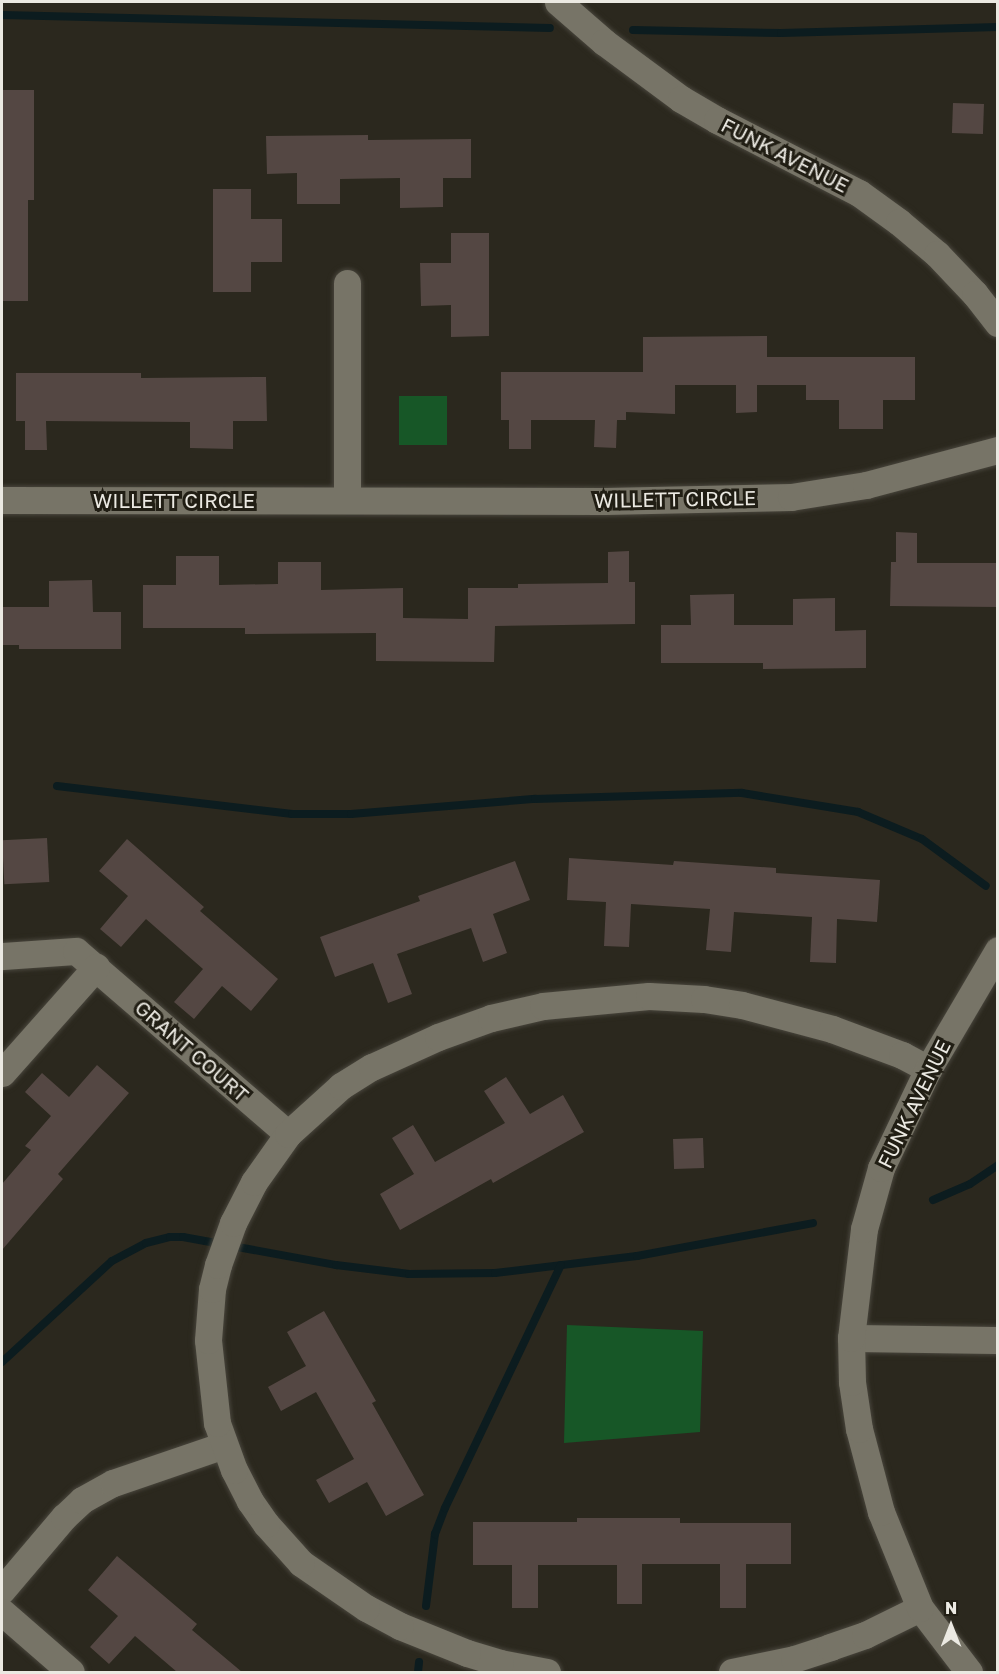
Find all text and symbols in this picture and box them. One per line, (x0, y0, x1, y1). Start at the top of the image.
street label: FUNK AVENUE (717, 113, 853, 197)
street label: WILLETT CIRCLE (594, 486, 756, 512)
street label: WILLETT CIRCLE (93, 488, 255, 512)
street label: GRANT COURT (130, 995, 254, 1107)
street label: FUNK AVENUE (873, 1036, 955, 1172)
north arrow (921, 1596, 981, 1656)
text: N (945, 1598, 957, 1618)

